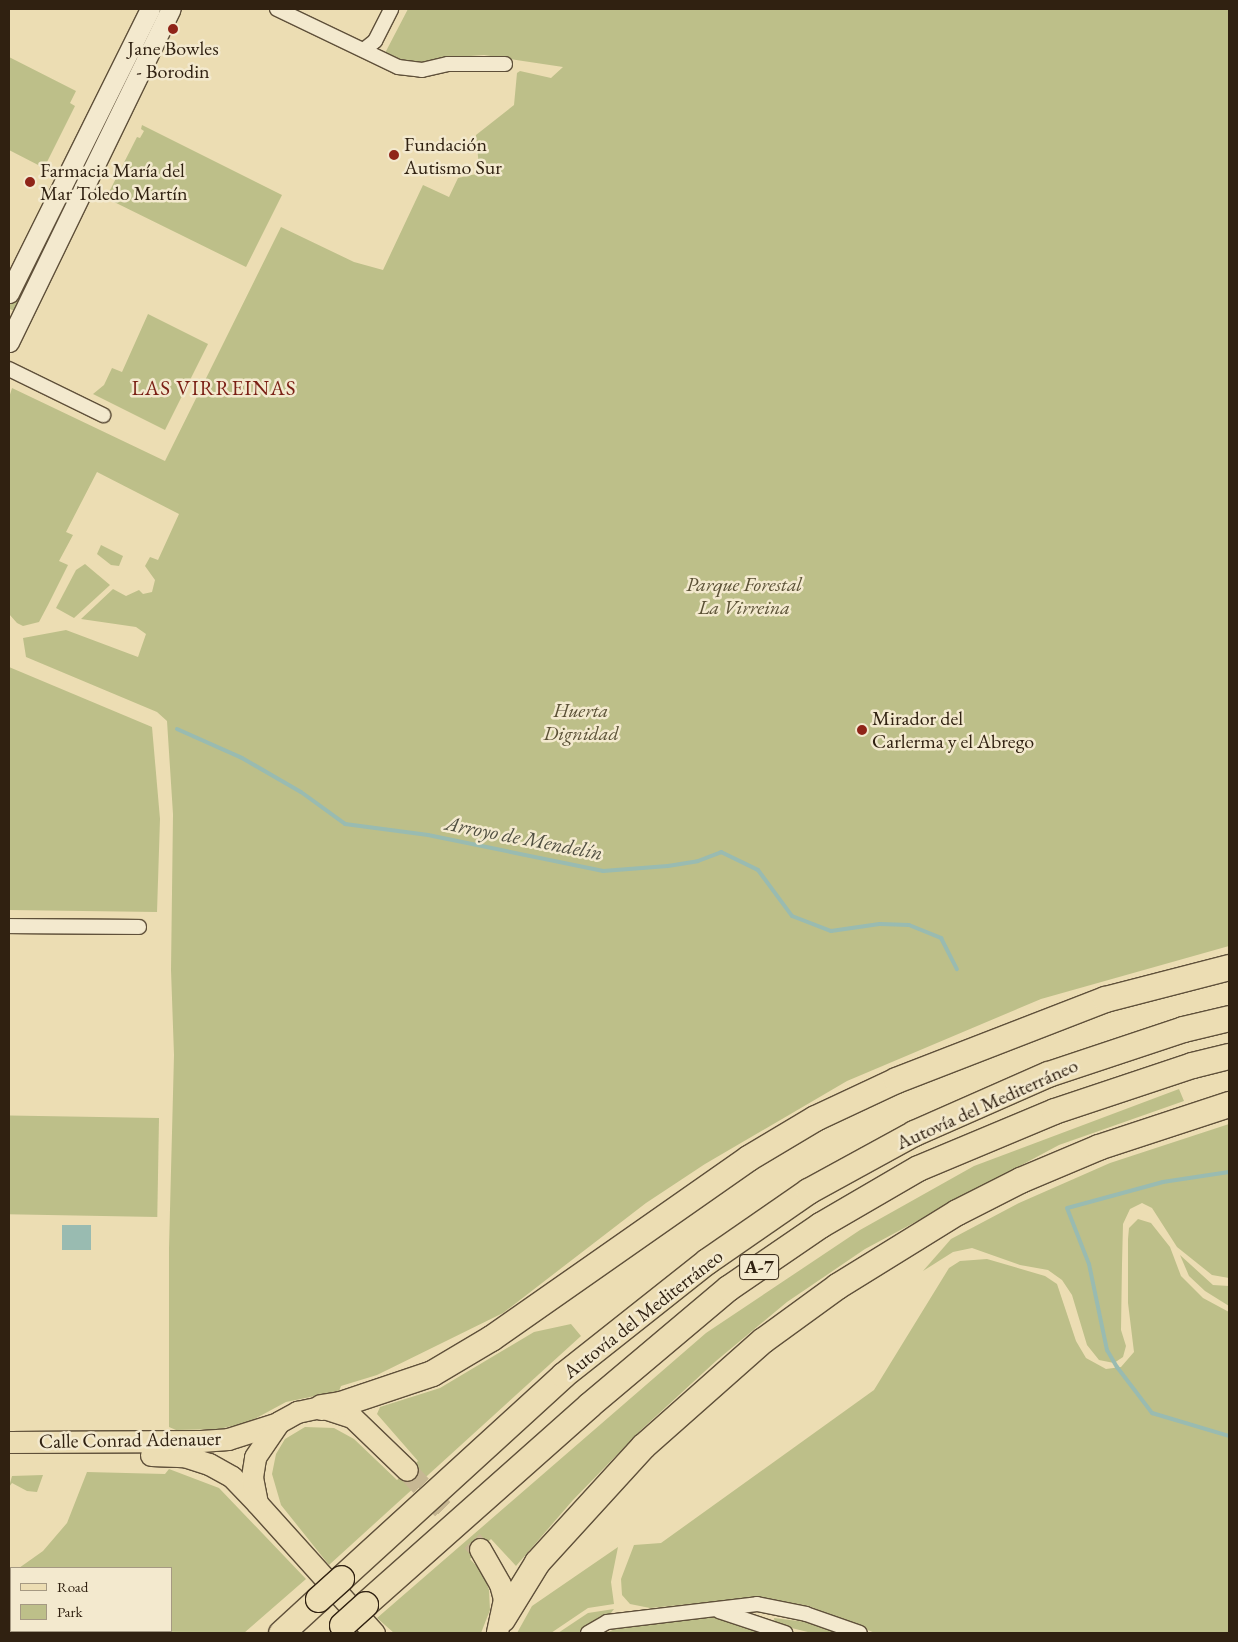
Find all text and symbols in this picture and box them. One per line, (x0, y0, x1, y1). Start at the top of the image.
marker: Jane Bowles - Borodin (167, 23, 179, 35)
place label: Jane Bowles - Borodin (127, 37, 219, 84)
place label: Fundación Autismo Sur (404, 132, 502, 179)
marker: Fundación Autismo Sur (388, 149, 400, 161)
place label: Farmacia María del Mar Toledo Martín (40, 158, 188, 205)
marker: Farmacia María del Mar Toledo Martín (24, 176, 36, 188)
district label: LAS VIRREINAS (130, 375, 298, 401)
park label: Parque Forestal La Virreina (686, 573, 802, 620)
park label: Huerta Dignidad (543, 698, 619, 745)
place label: Mirador del Carlerma y el Abrego (872, 706, 1034, 753)
marker: Mirador del Carlerma y el Abrego (856, 724, 868, 736)
water label: Arroyo de Mendelín (443, 810, 605, 866)
street label: Autovía del Mediterráneo (892, 1053, 1082, 1155)
street label: Autovía del Mediterráneo (558, 1244, 728, 1384)
road number: A-7 (739, 1250, 779, 1284)
street label: Calle Conrad Adenauer (39, 1426, 221, 1454)
legend (10, 1567, 172, 1632)
text: Road (57, 1577, 88, 1596)
text: Park (57, 1602, 83, 1621)

